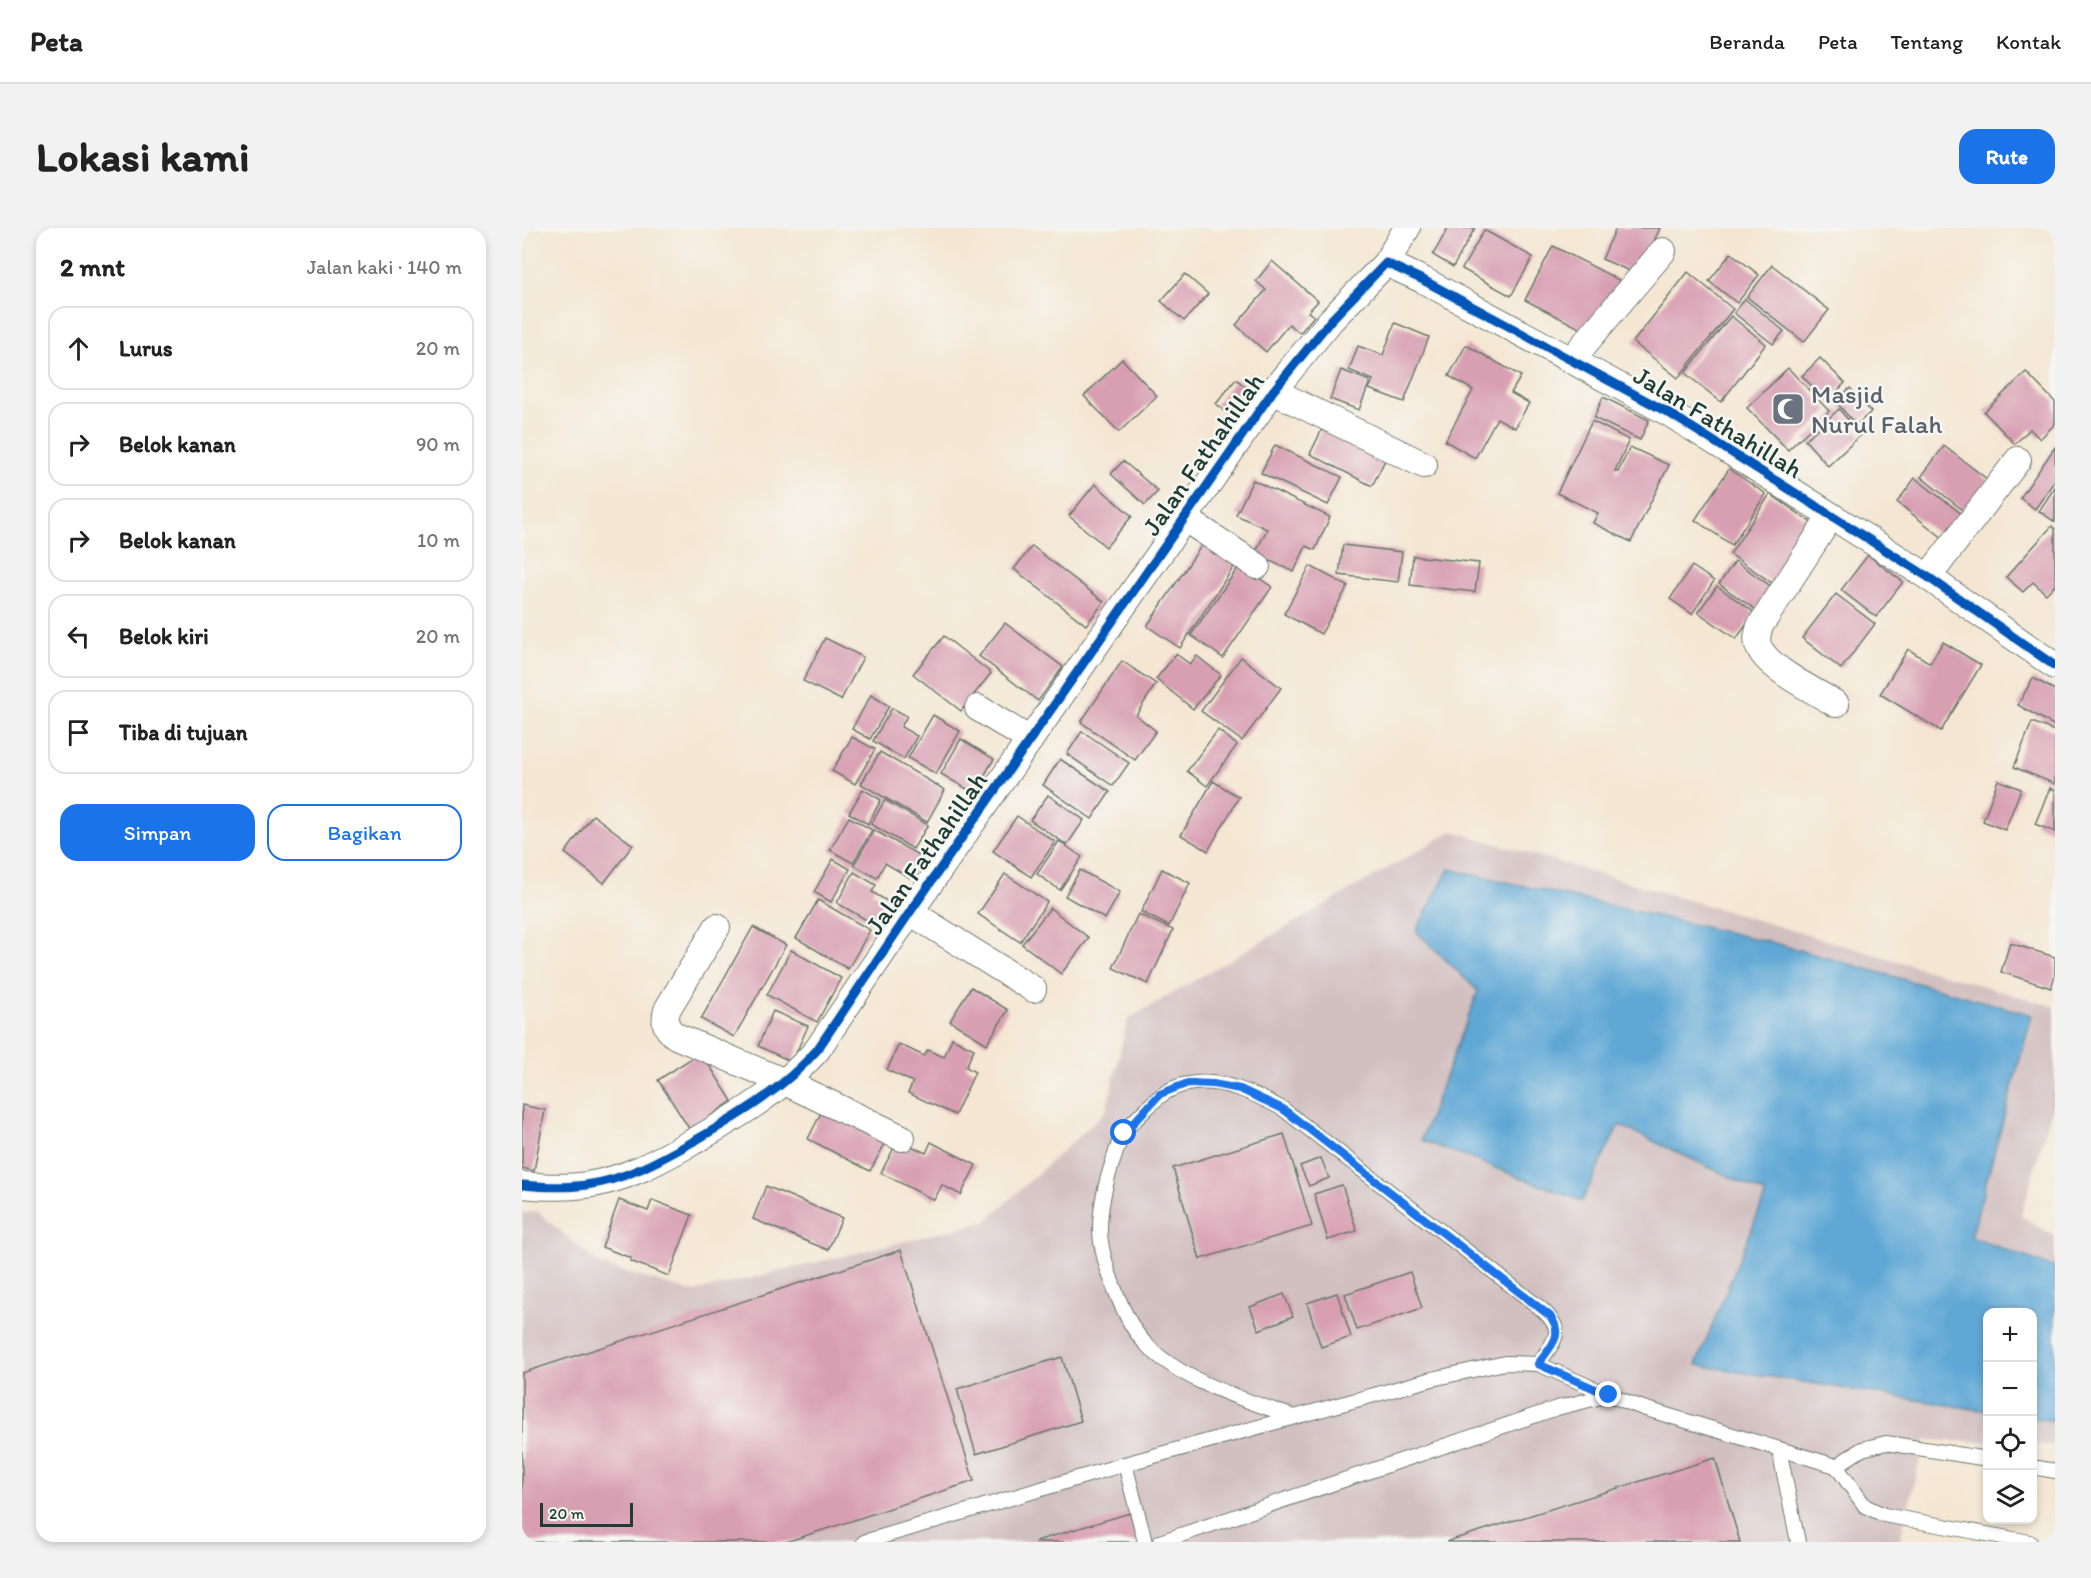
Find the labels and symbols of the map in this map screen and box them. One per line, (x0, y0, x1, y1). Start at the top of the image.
street label: Jalan Fathahillah (1628, 359, 1808, 485)
street label: Jalan Fathahillah (1135, 366, 1271, 542)
place label: Masjid Nurul Falah (1811, 378, 1943, 440)
mosque icon: Masjid Nurul Falah (1770, 391, 1806, 427)
street label: Jalan Fathahillah (858, 765, 994, 941)
route start (1110, 1119, 1136, 1145)
route end (1595, 1381, 1621, 1407)
scale bar (540, 1500, 633, 1528)

